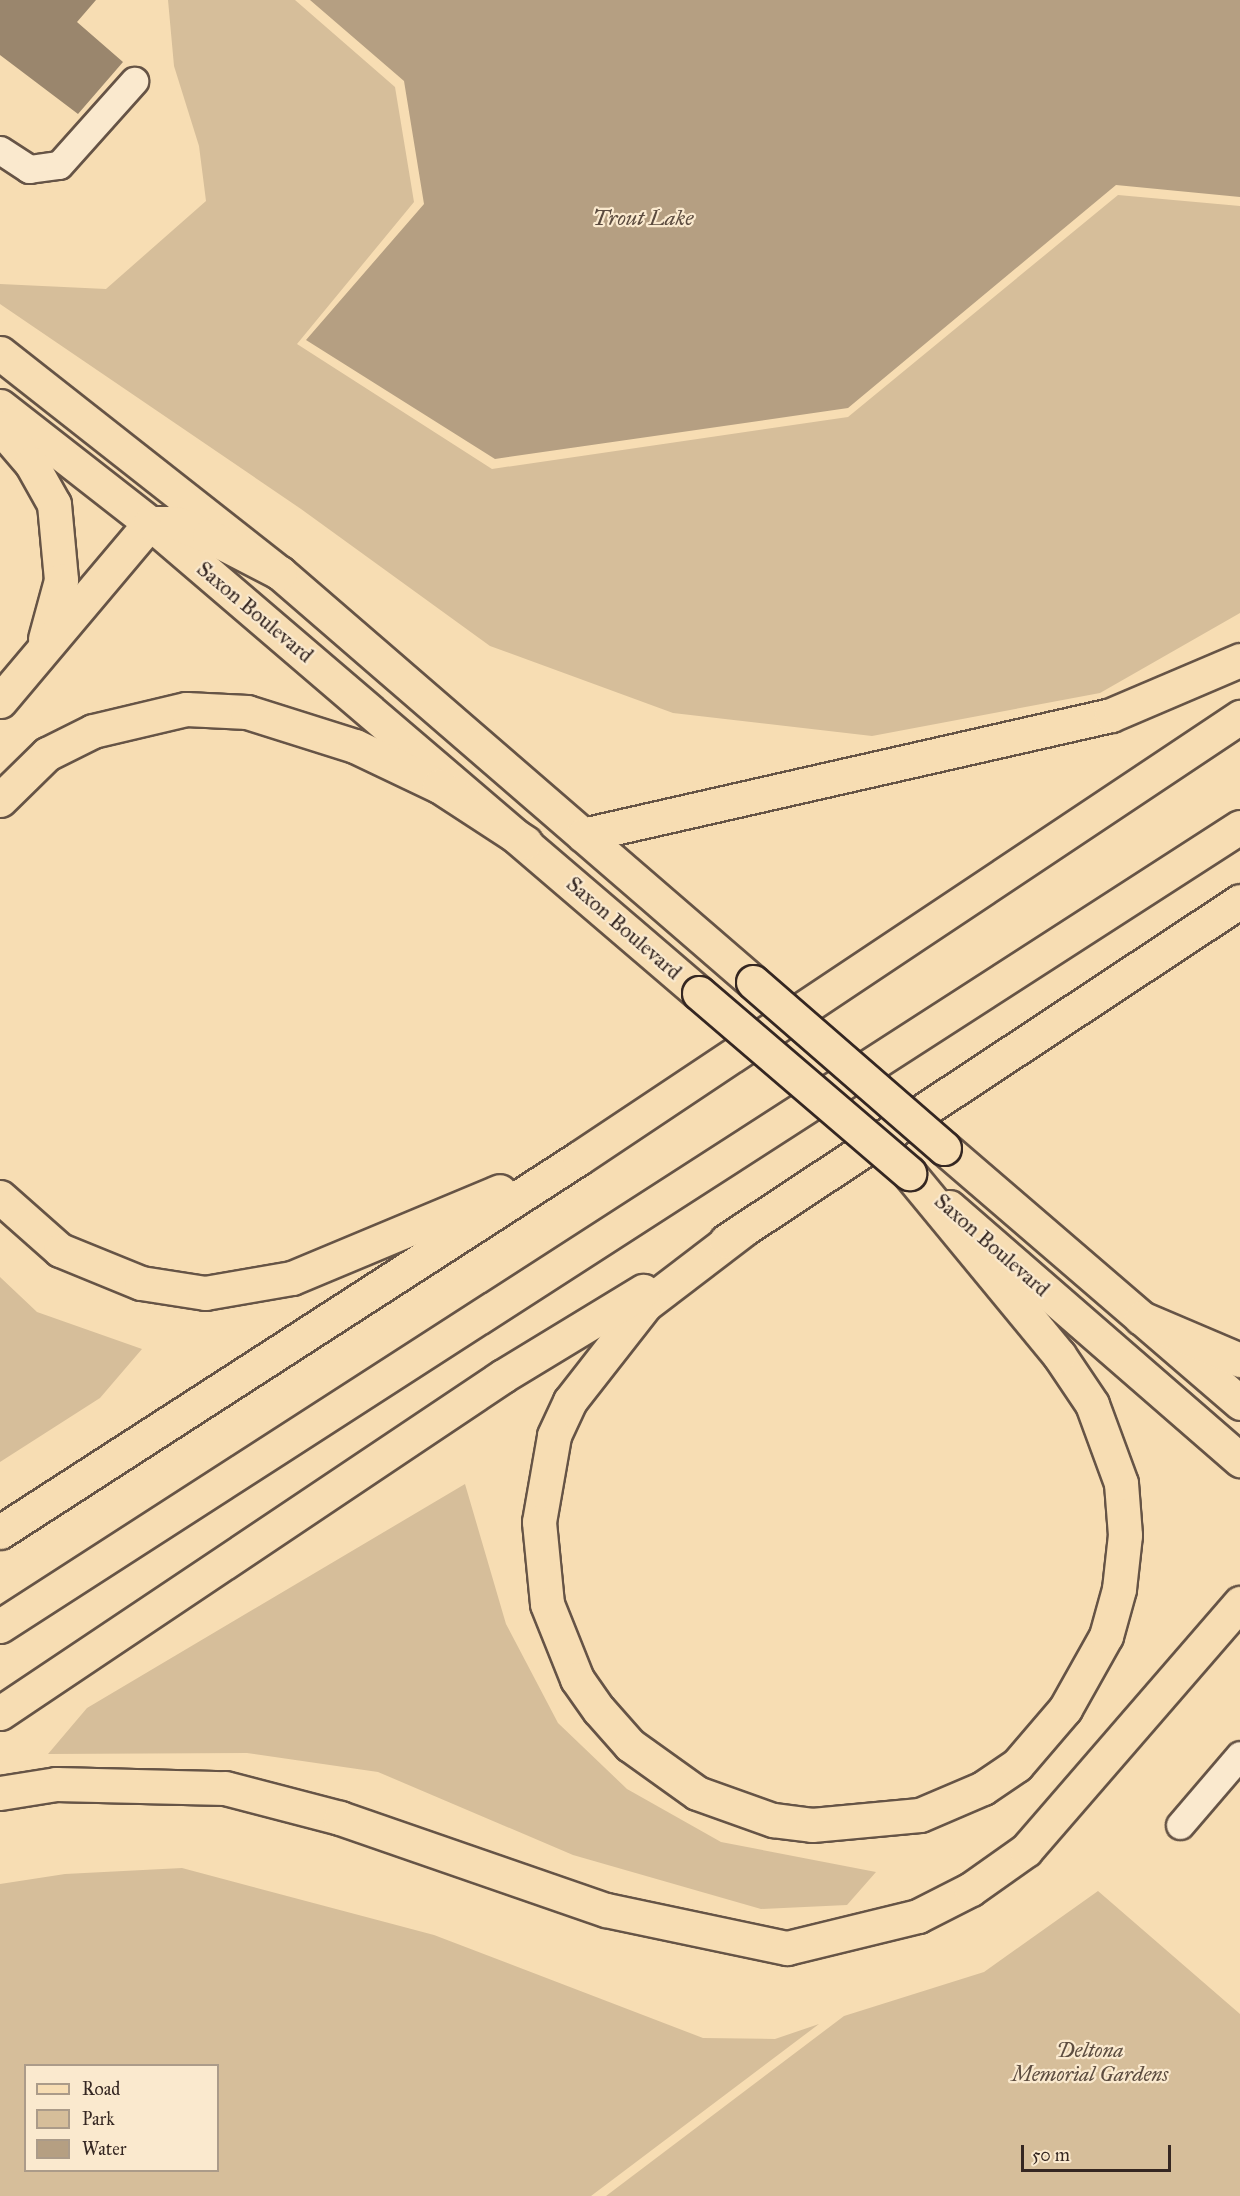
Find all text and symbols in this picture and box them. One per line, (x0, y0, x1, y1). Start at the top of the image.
water label: Trout Lake (593, 205, 693, 231)
street label: Saxon Boulevard (192, 556, 318, 668)
street label: Saxon Boulevard (561, 871, 687, 985)
street label: Saxon Boulevard (929, 1188, 1055, 1302)
park label: Deltona Memorial Gardens (1012, 2037, 1168, 2087)
legend (24, 2064, 219, 2172)
text: Road (82, 2078, 120, 2100)
text: Park (82, 2108, 115, 2130)
scale bar (1024, 2133, 1174, 2171)
text: Water (82, 2138, 126, 2160)
text: 50 m (1032, 2144, 1070, 2166)

